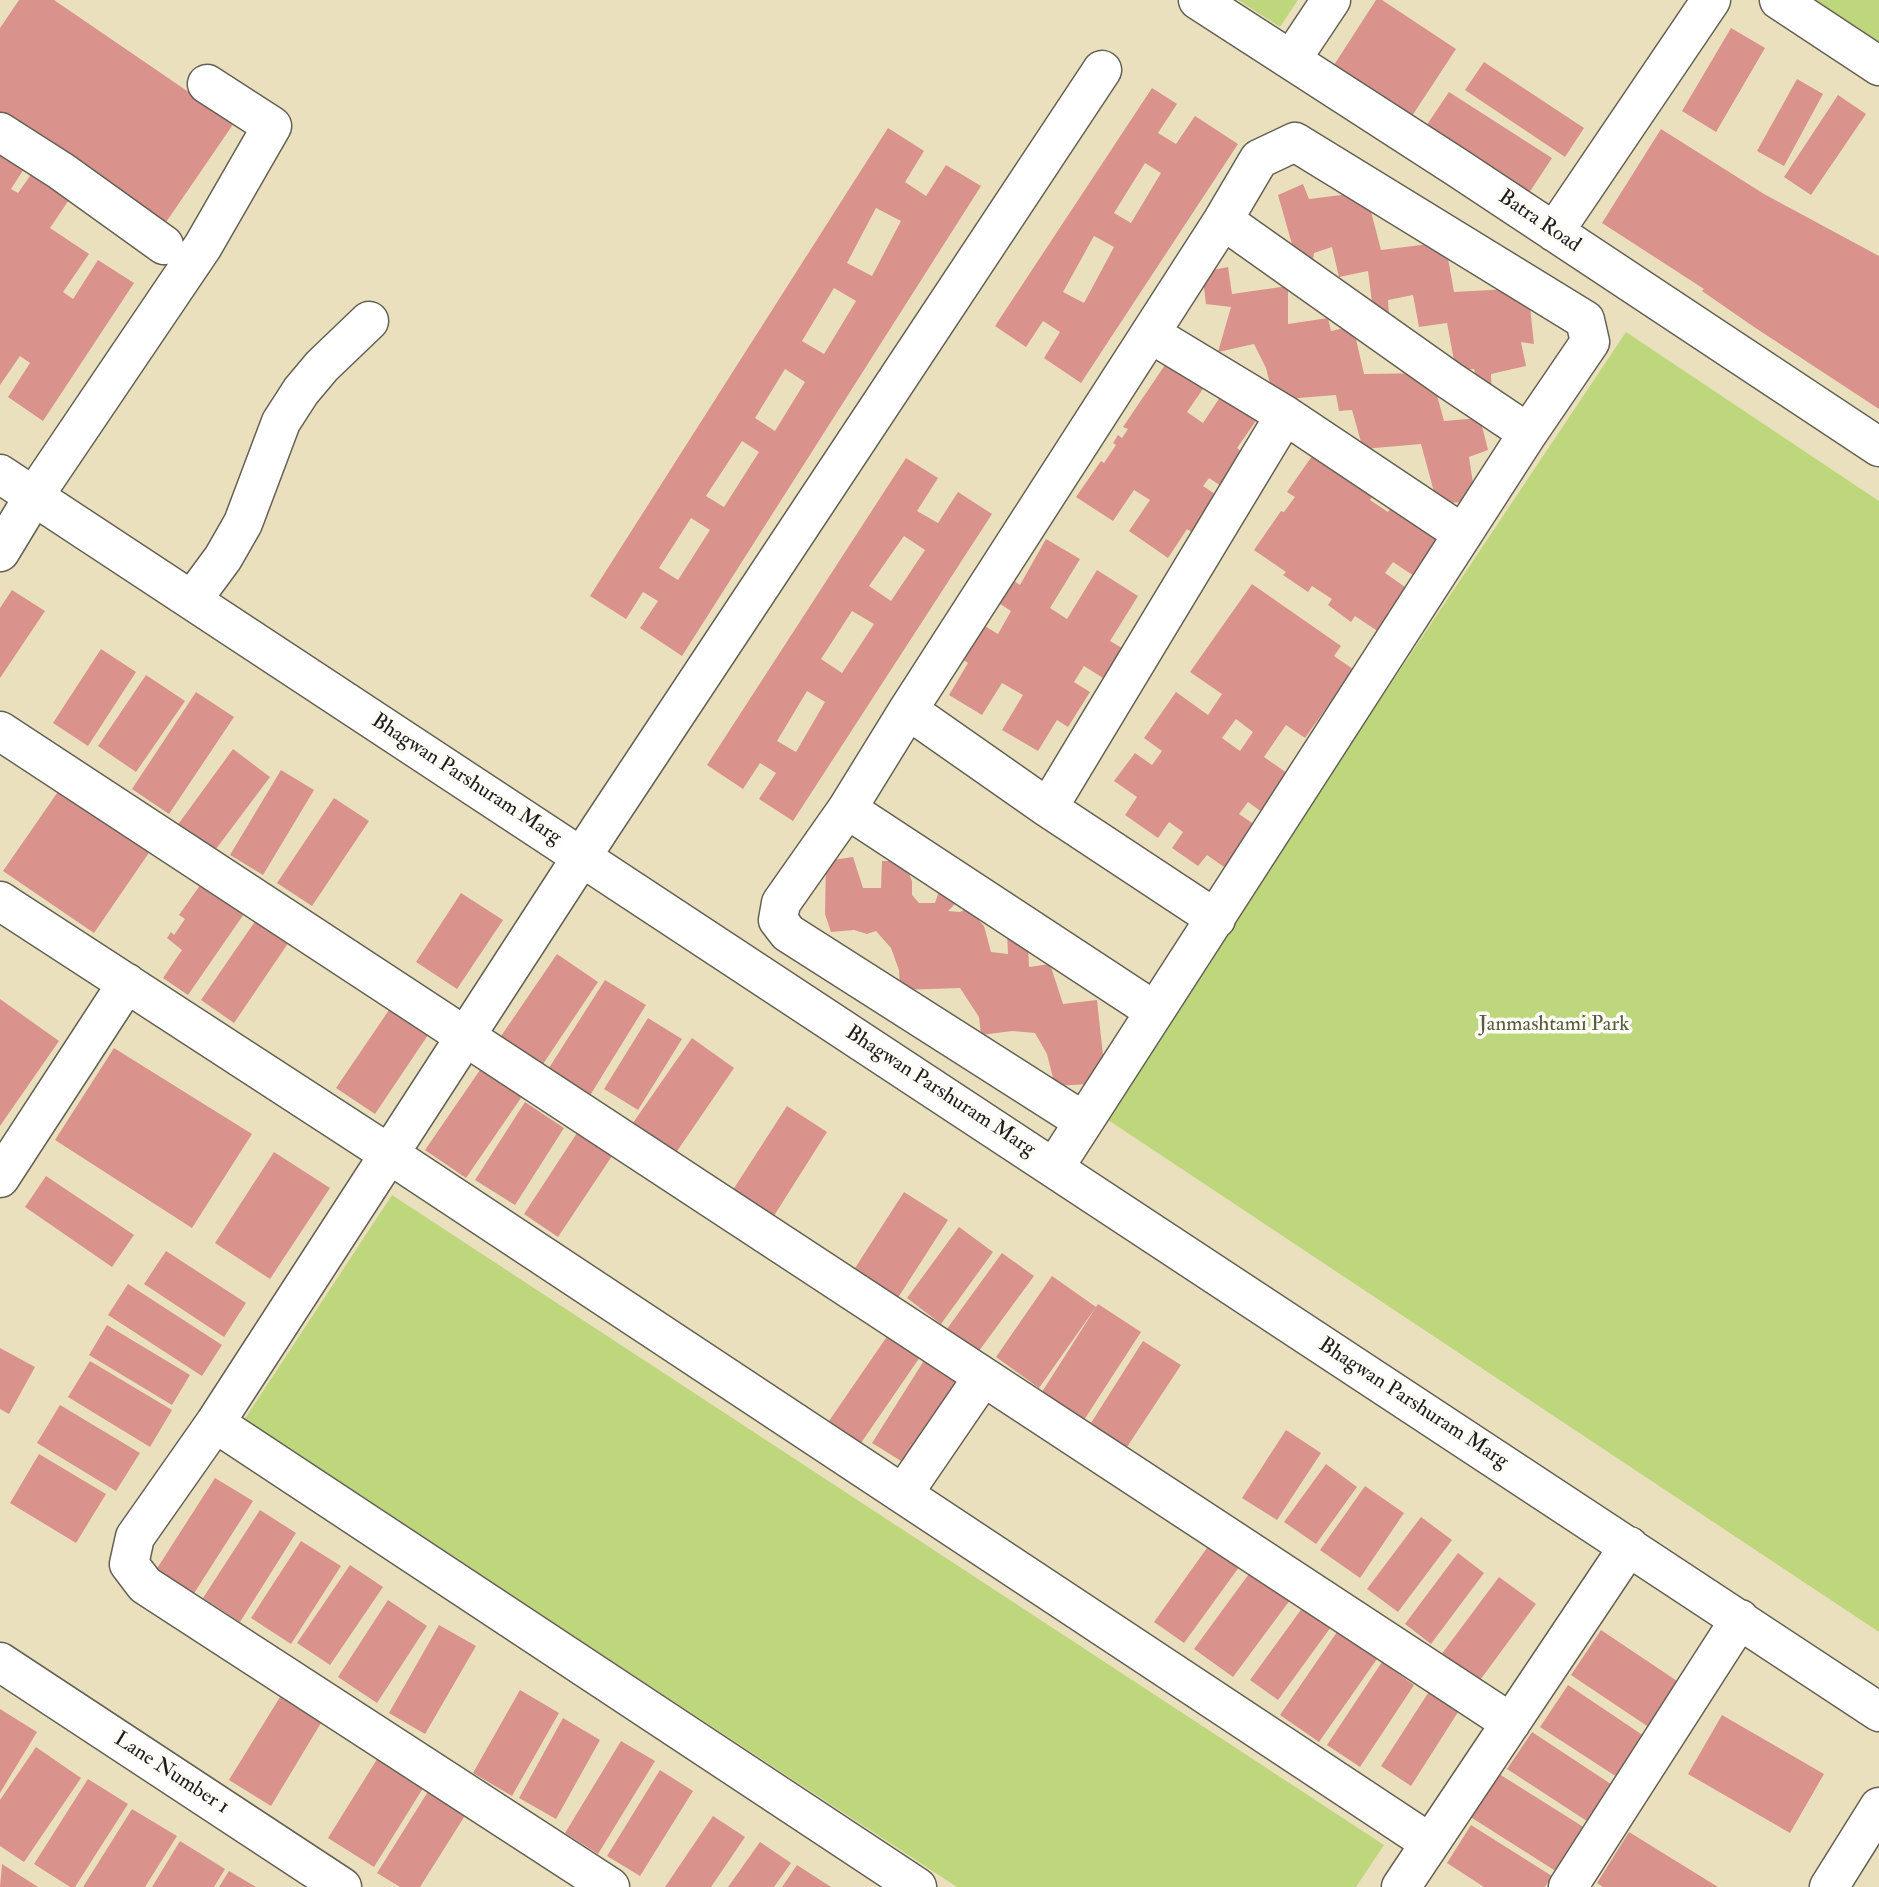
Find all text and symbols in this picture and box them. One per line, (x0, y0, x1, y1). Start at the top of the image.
street label: Batra Road (1493, 185, 1585, 259)
street label: Bhagwan Parshuram Marg (366, 709, 566, 851)
park label: Janmashtami Park (1479, 1012, 1629, 1038)
street label: Bhagwan Parshuram Marg (840, 1021, 1040, 1163)
street label: Bhagwan Parshuram Marg (1313, 1333, 1513, 1475)
street label: Lane Number 1 (109, 1727, 233, 1821)

